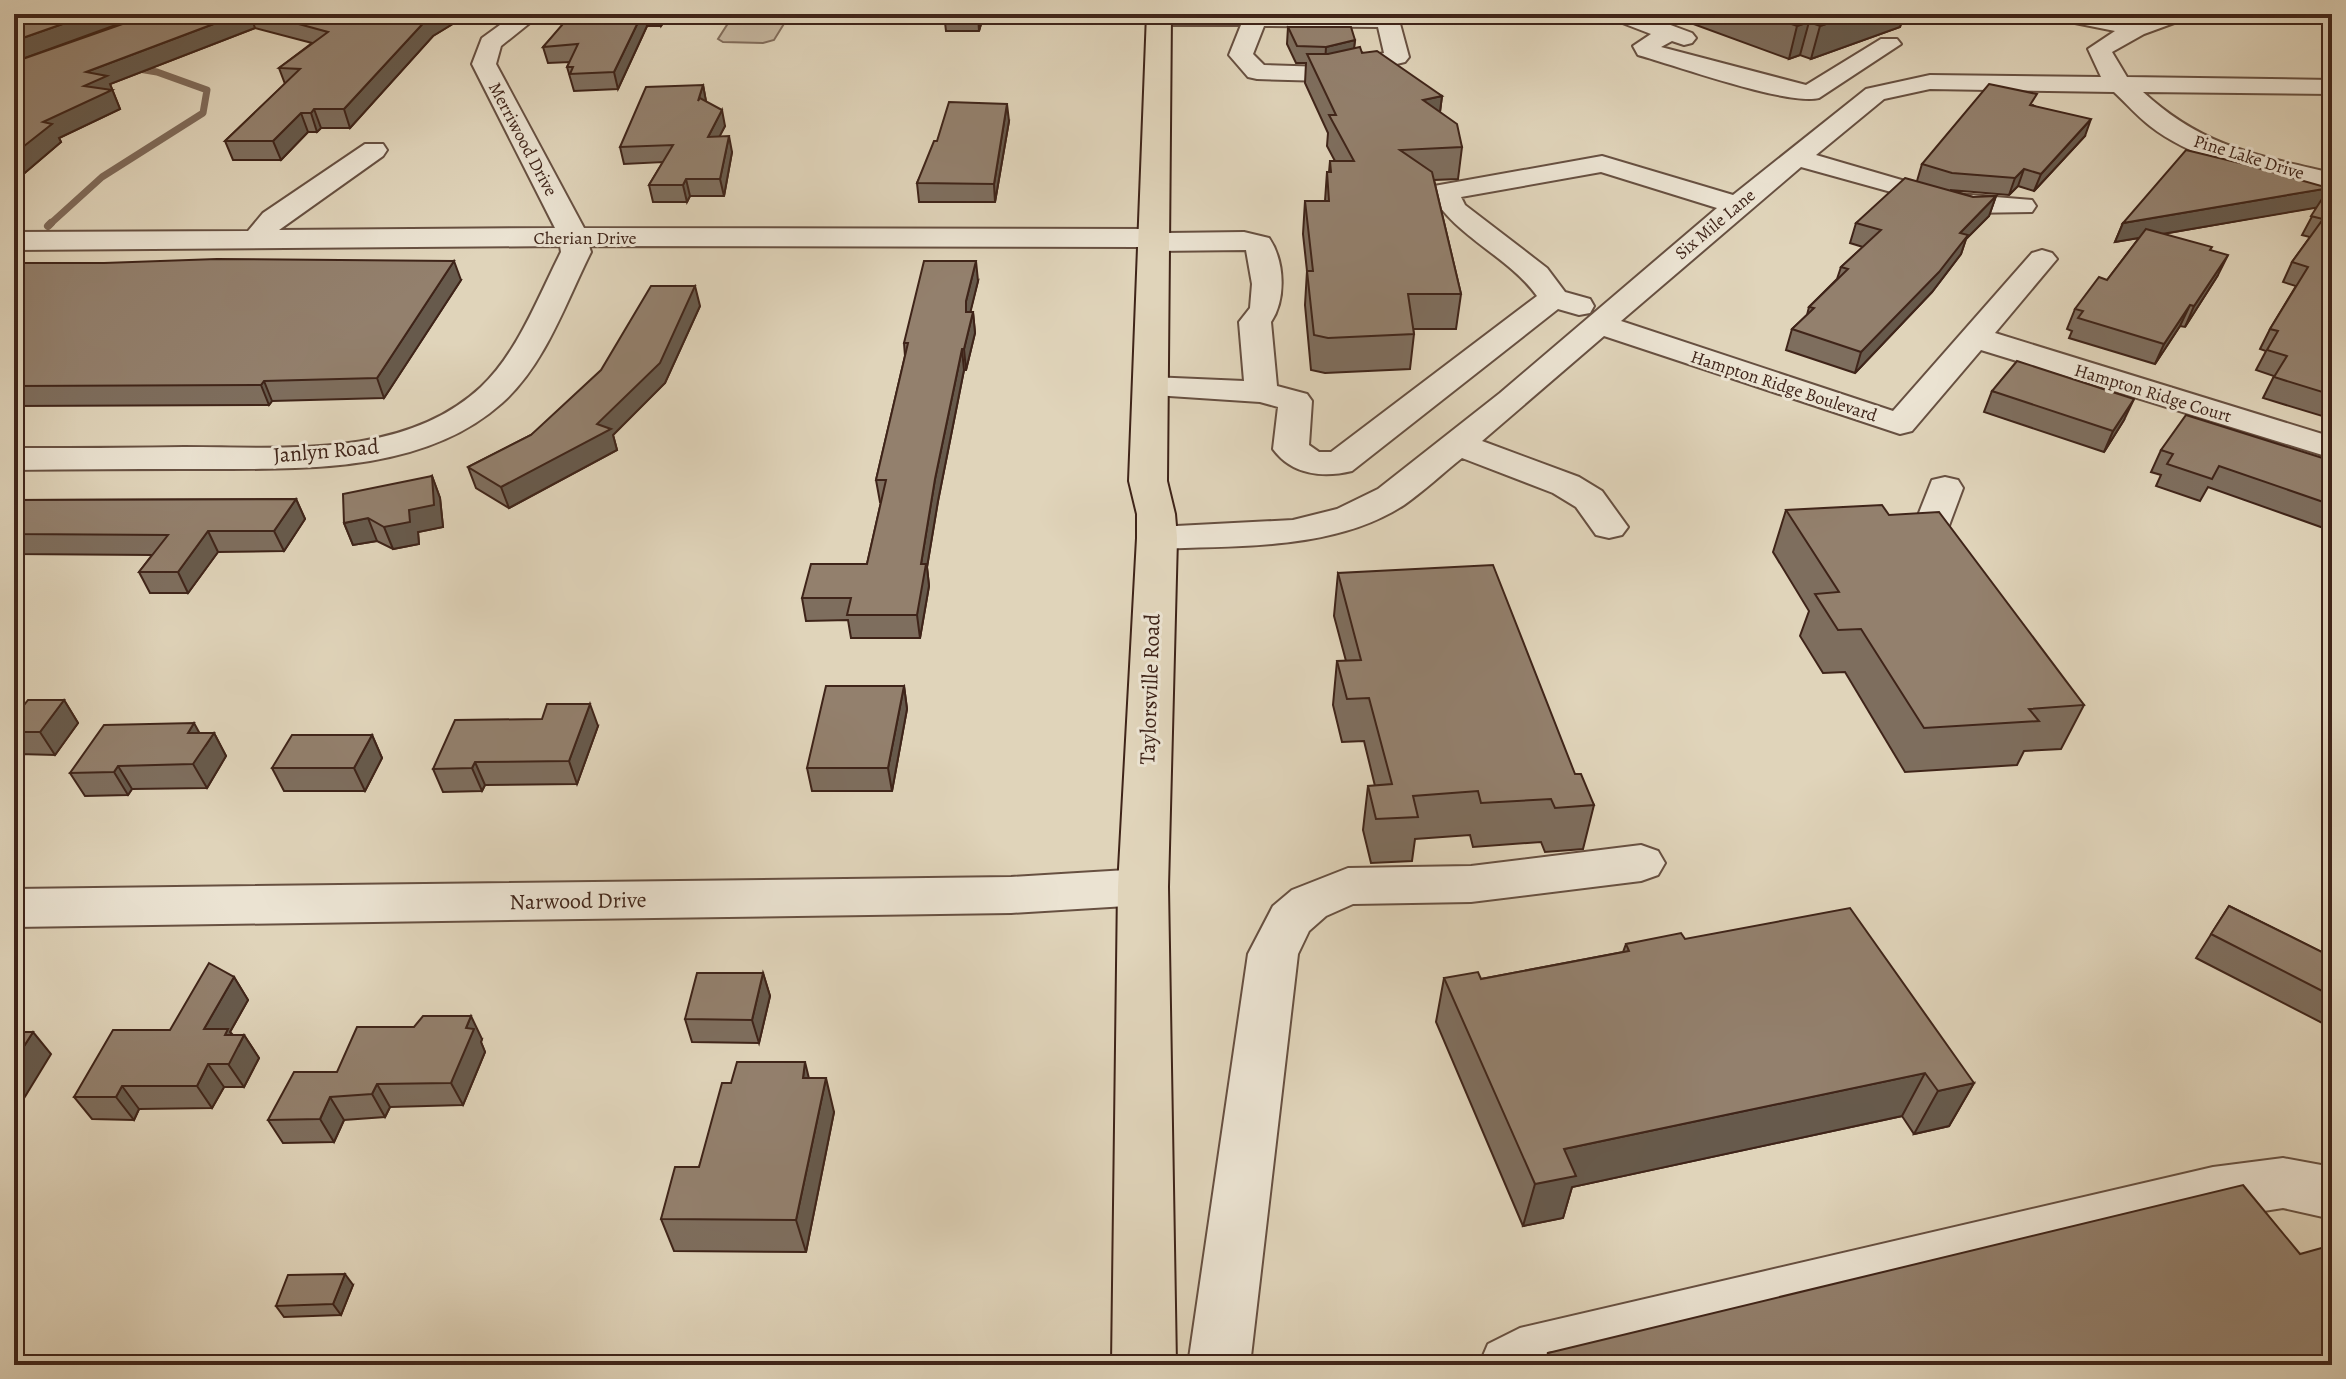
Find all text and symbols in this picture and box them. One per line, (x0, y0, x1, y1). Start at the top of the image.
street label: Merriwood Drive (483, 78, 563, 200)
street label: Pine Lake Drive (2191, 129, 2307, 185)
street label: Six Mile Lane (1670, 183, 1760, 265)
street label: Cherian Drive (533, 226, 637, 250)
street label: Hampton Ridge Boulevard (1688, 344, 1881, 428)
street label: Hampton Ridge Court (2072, 358, 2235, 428)
street label: Janlyn Road (272, 431, 380, 471)
street label: Taylorsville Road (1132, 613, 1168, 765)
street label: Narwood Drive (509, 885, 647, 917)

